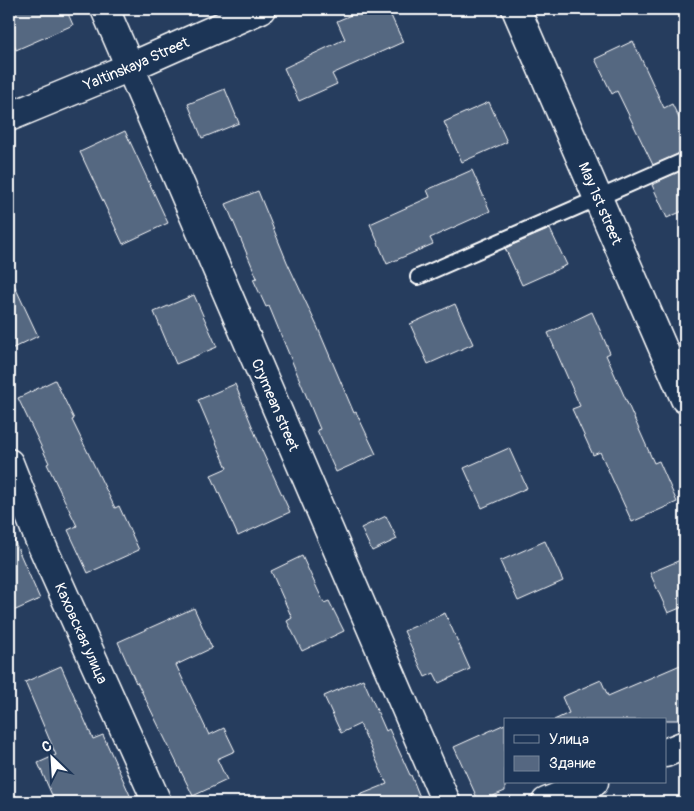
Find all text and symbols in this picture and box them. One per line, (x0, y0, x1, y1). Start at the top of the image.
street label: Yaltinskaya Street (80, 33, 193, 95)
street label: May 1st street (574, 160, 626, 249)
street label: Crymean street (247, 356, 303, 455)
street label: Каховская улица (50, 580, 112, 687)
legend (504, 718, 666, 784)
text: Улица (549, 730, 589, 749)
north arrow (28, 734, 78, 784)
text: С (39, 737, 55, 756)
text: Здание (549, 754, 596, 773)

